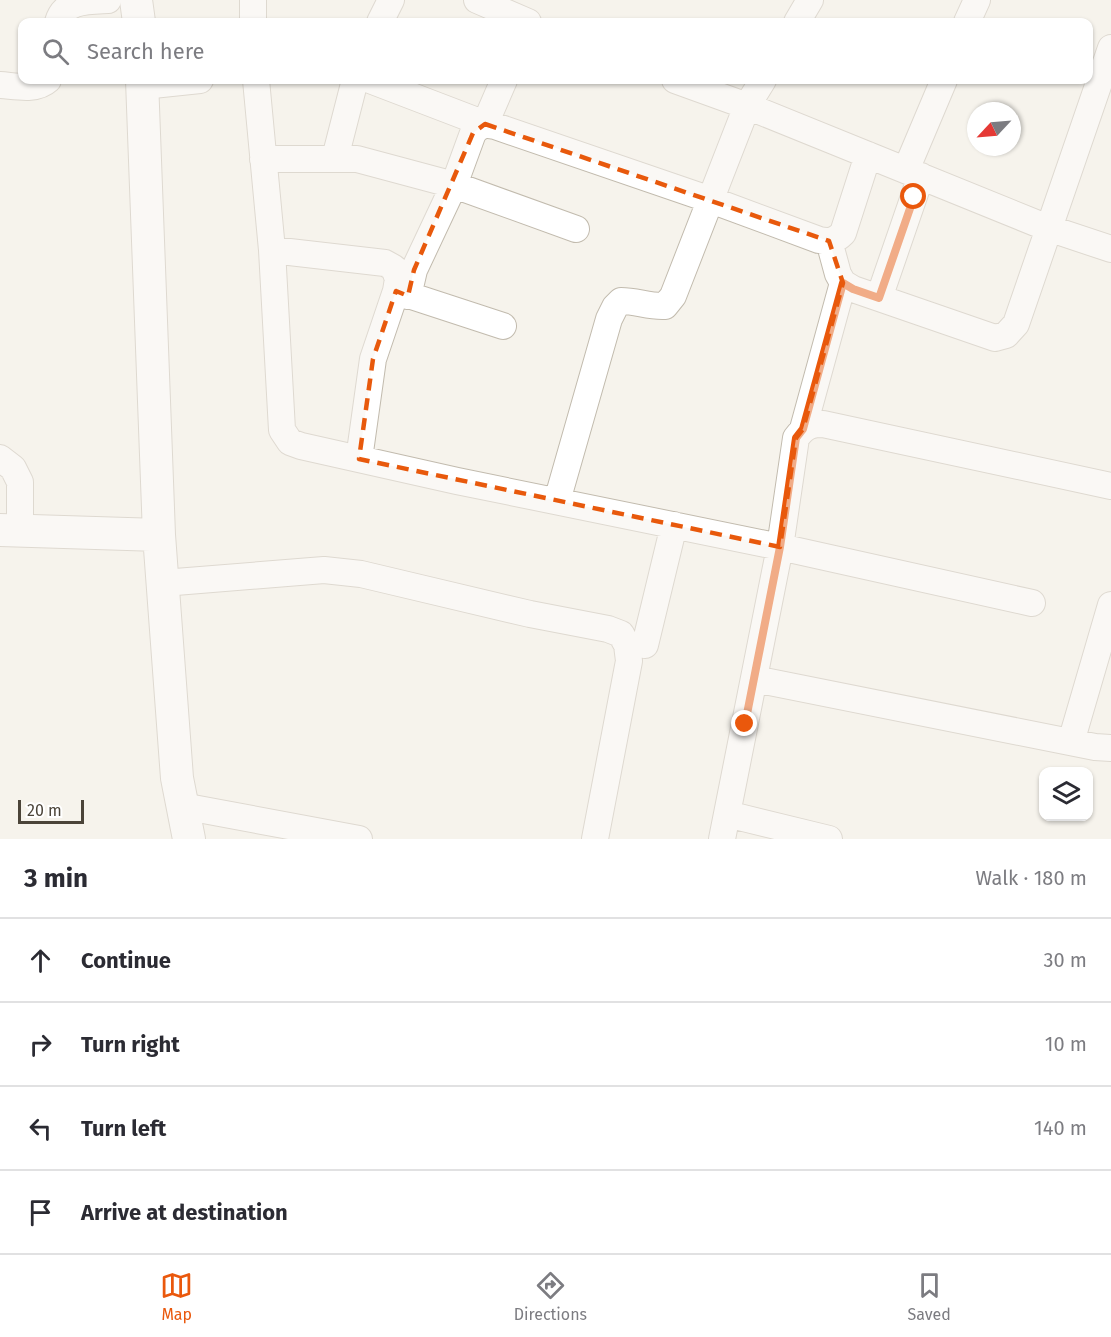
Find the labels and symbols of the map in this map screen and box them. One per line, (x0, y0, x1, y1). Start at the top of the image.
north arrow (967, 102, 1021, 156)
route start (900, 183, 926, 209)
route end (731, 710, 757, 736)
scale bar (18, 797, 84, 824)

